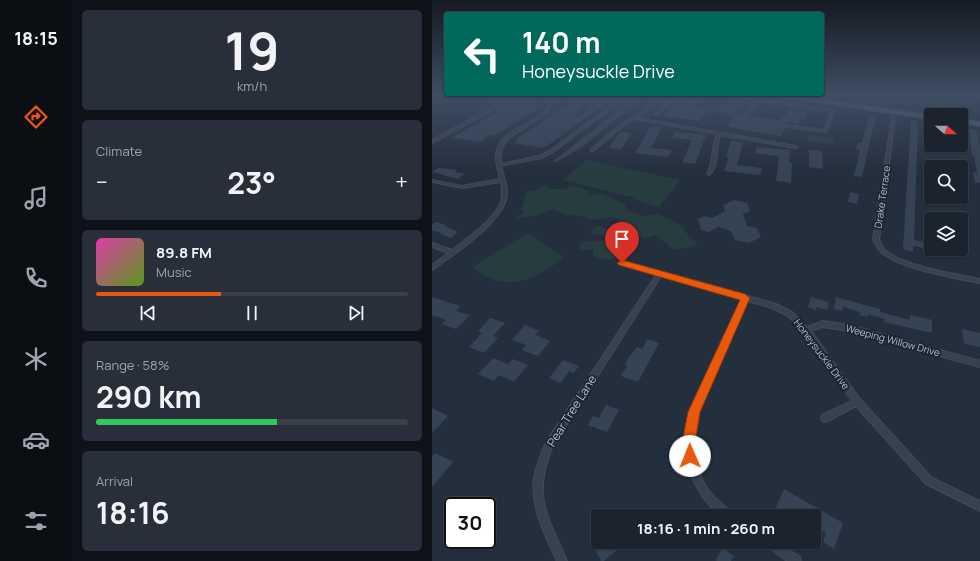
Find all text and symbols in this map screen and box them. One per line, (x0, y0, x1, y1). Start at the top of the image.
text: 19 (224, 15, 280, 86)
text: 140 m (522, 23, 601, 61)
text: 18:15 (14, 26, 58, 50)
icon: left (456, 28, 508, 80)
text: Honeysuckle Drive (522, 59, 675, 83)
text: km/h (237, 77, 267, 95)
icon: directions (22, 103, 50, 131)
north arrow (924, 108, 968, 152)
map controls (924, 108, 968, 256)
text: Climate (96, 142, 142, 160)
button: search (924, 160, 968, 204)
text: 23° (227, 162, 276, 203)
street label: Drake Terrace (871, 165, 893, 229)
text: − (96, 167, 108, 197)
text: + (395, 167, 408, 197)
icon: music (22, 184, 50, 212)
button: layers (924, 212, 968, 256)
pin (605, 222, 639, 263)
icon: arrive (611, 228, 633, 250)
text: 89.8 FM (156, 242, 212, 263)
text: Music (156, 263, 192, 281)
icon: phone (22, 264, 50, 292)
icon: previous (137, 302, 159, 324)
icon: pause (241, 302, 263, 324)
icon: next (345, 302, 367, 324)
street label: Honeysuckle Drive (791, 316, 853, 392)
street label: Weeping Willow Drive (844, 321, 942, 359)
icon: climate (22, 345, 50, 373)
text: Range · 58% (96, 356, 169, 374)
street label: Pear Tree Lane (543, 372, 600, 450)
text: 290 km (96, 376, 201, 417)
icon: car (22, 426, 50, 454)
position arrow (669, 435, 711, 477)
text: Arrival (96, 472, 133, 490)
text: 18:16 (96, 492, 170, 533)
speed limit sign: 30 (444, 497, 496, 549)
icon: filters (22, 507, 50, 535)
text: 18:16 · 1 min · 260 m (637, 518, 775, 539)

